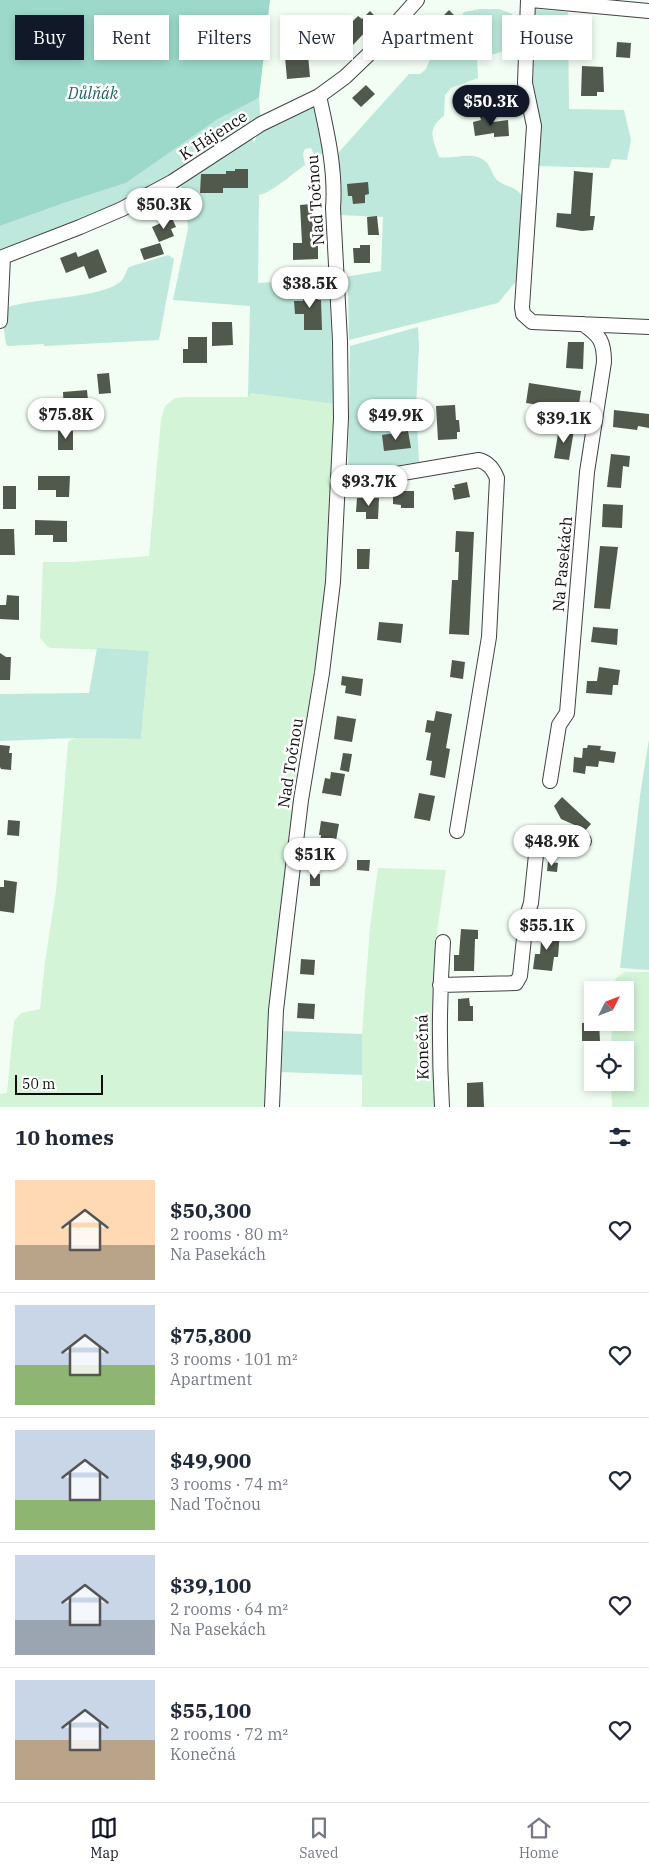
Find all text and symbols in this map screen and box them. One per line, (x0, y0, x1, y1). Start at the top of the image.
chip: Buy (15, 15, 84, 60)
chip: Rent (94, 15, 169, 60)
chip: Filters (179, 15, 270, 60)
chip: New (280, 15, 353, 60)
chip: Apartment (363, 15, 492, 60)
chip: House (502, 15, 592, 60)
park label: Důlňák (67, 83, 119, 103)
pin: $50.3K (450, 84, 532, 127)
text: $50.3K (463, 91, 519, 111)
street label: K Hájence (175, 106, 251, 164)
street label: Nad Točnou (302, 154, 328, 246)
pin: $50.3K (123, 188, 205, 230)
text: $50.3K (136, 194, 192, 214)
pin: $38.5K (269, 266, 351, 309)
text: $38.5K (282, 273, 338, 293)
pin: $75.8K (25, 398, 107, 440)
pin: $49.9K (355, 398, 437, 441)
pin: $39.1K (523, 402, 605, 444)
text: $75.8K (38, 404, 94, 424)
text: $49.9K (368, 405, 424, 425)
text: $39.1K (536, 408, 592, 428)
pin: $93.7K (328, 464, 410, 507)
text: $93.7K (341, 471, 397, 491)
street label: Na Pasekách (548, 515, 576, 613)
street label: Nad Točnou (273, 716, 307, 809)
pin: $48.9K (511, 824, 593, 867)
text: $48.9K (524, 831, 580, 851)
pin: $51K (285, 838, 345, 880)
text: $51K (295, 844, 336, 864)
pin: $55.1K (506, 908, 588, 951)
text: $55.1K (519, 915, 575, 935)
north arrow (584, 981, 634, 1031)
map controls (584, 981, 634, 1091)
street label: Konečná (411, 1014, 433, 1080)
button: locate (584, 1041, 634, 1091)
scale bar (15, 1072, 102, 1095)
text: 50 m (22, 1075, 55, 1093)
text: 10 homes (15, 1123, 114, 1151)
icon: filters (606, 1123, 634, 1151)
text: $50,300 (170, 1196, 251, 1224)
icon: home (55, 1200, 115, 1260)
icon: heart (606, 1216, 634, 1244)
text: 2 rooms · 80 m² (170, 1224, 288, 1244)
text: Na Pasekách (170, 1244, 266, 1264)
text: $75,800 (170, 1321, 251, 1349)
icon: home (55, 1325, 115, 1385)
icon: heart (606, 1341, 634, 1369)
text: 3 rooms · 101 m² (170, 1349, 298, 1369)
text: Apartment (170, 1369, 252, 1389)
text: $49,900 (170, 1446, 251, 1474)
icon: home (55, 1450, 115, 1510)
icon: heart (606, 1466, 634, 1494)
text: 3 rooms · 74 m² (170, 1474, 288, 1494)
text: Nad Točnou (170, 1494, 261, 1514)
text: $39,100 (170, 1571, 251, 1599)
icon: home (55, 1575, 115, 1635)
icon: heart (606, 1591, 634, 1619)
text: 2 rooms · 64 m² (170, 1599, 288, 1619)
text: Na Pasekách (170, 1619, 266, 1639)
text: $55,100 (170, 1696, 251, 1724)
icon: home (55, 1700, 115, 1760)
icon: heart (606, 1716, 634, 1744)
text: 2 rooms · 72 m² (170, 1724, 288, 1744)
text: Konečná (170, 1744, 236, 1764)
tab: Map (90, 1814, 119, 1862)
tab: Saved (299, 1814, 338, 1862)
tab: Home (519, 1814, 559, 1862)

